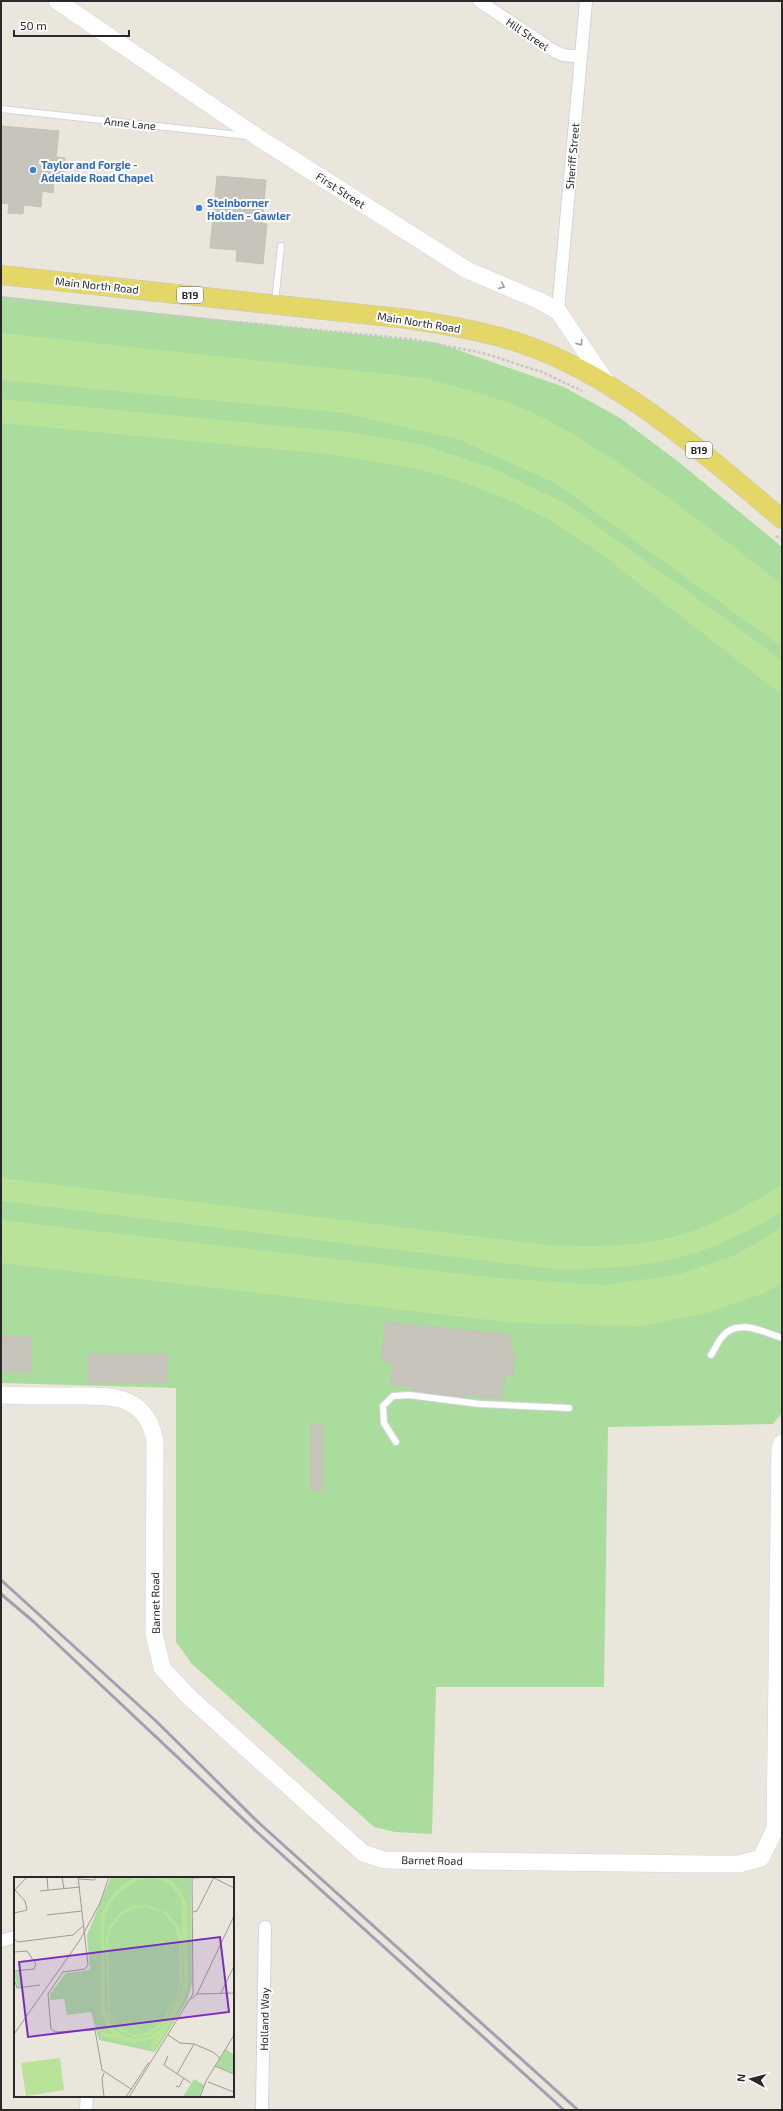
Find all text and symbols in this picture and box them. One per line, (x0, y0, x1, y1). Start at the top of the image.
scale bar (14, 12, 129, 38)
street label: Hill Street (504, 15, 552, 53)
text: 50 m (20, 18, 47, 32)
street label: Anne Lane (103, 114, 157, 132)
street label: Sheriff Street (563, 122, 581, 190)
place label: Taylor and Forgie - Adelaide Road Chapel (41, 158, 154, 184)
marker: Taylor and Forgie - Adelaide Road Chapel (28, 165, 38, 175)
street label: First Street (314, 169, 368, 211)
place label: Steinborner Holden - Gawler (207, 196, 291, 222)
marker: Steinborner Holden - Gawler (194, 203, 204, 213)
street label: Main North Road (55, 274, 139, 296)
one-way arrow (498, 281, 506, 289)
road number: B19 (177, 287, 203, 303)
street label: Main North Road (376, 309, 462, 335)
one-way arrow (575, 339, 582, 346)
road number: B19 (686, 442, 712, 458)
street label: Barnet Road (148, 1572, 162, 1634)
street label: Barnet Road (401, 1853, 463, 1867)
inset map (14, 1877, 234, 2097)
street label: Holland Way (257, 1987, 271, 2051)
north arrow (731, 2059, 771, 2099)
text: N (734, 2073, 748, 2082)

